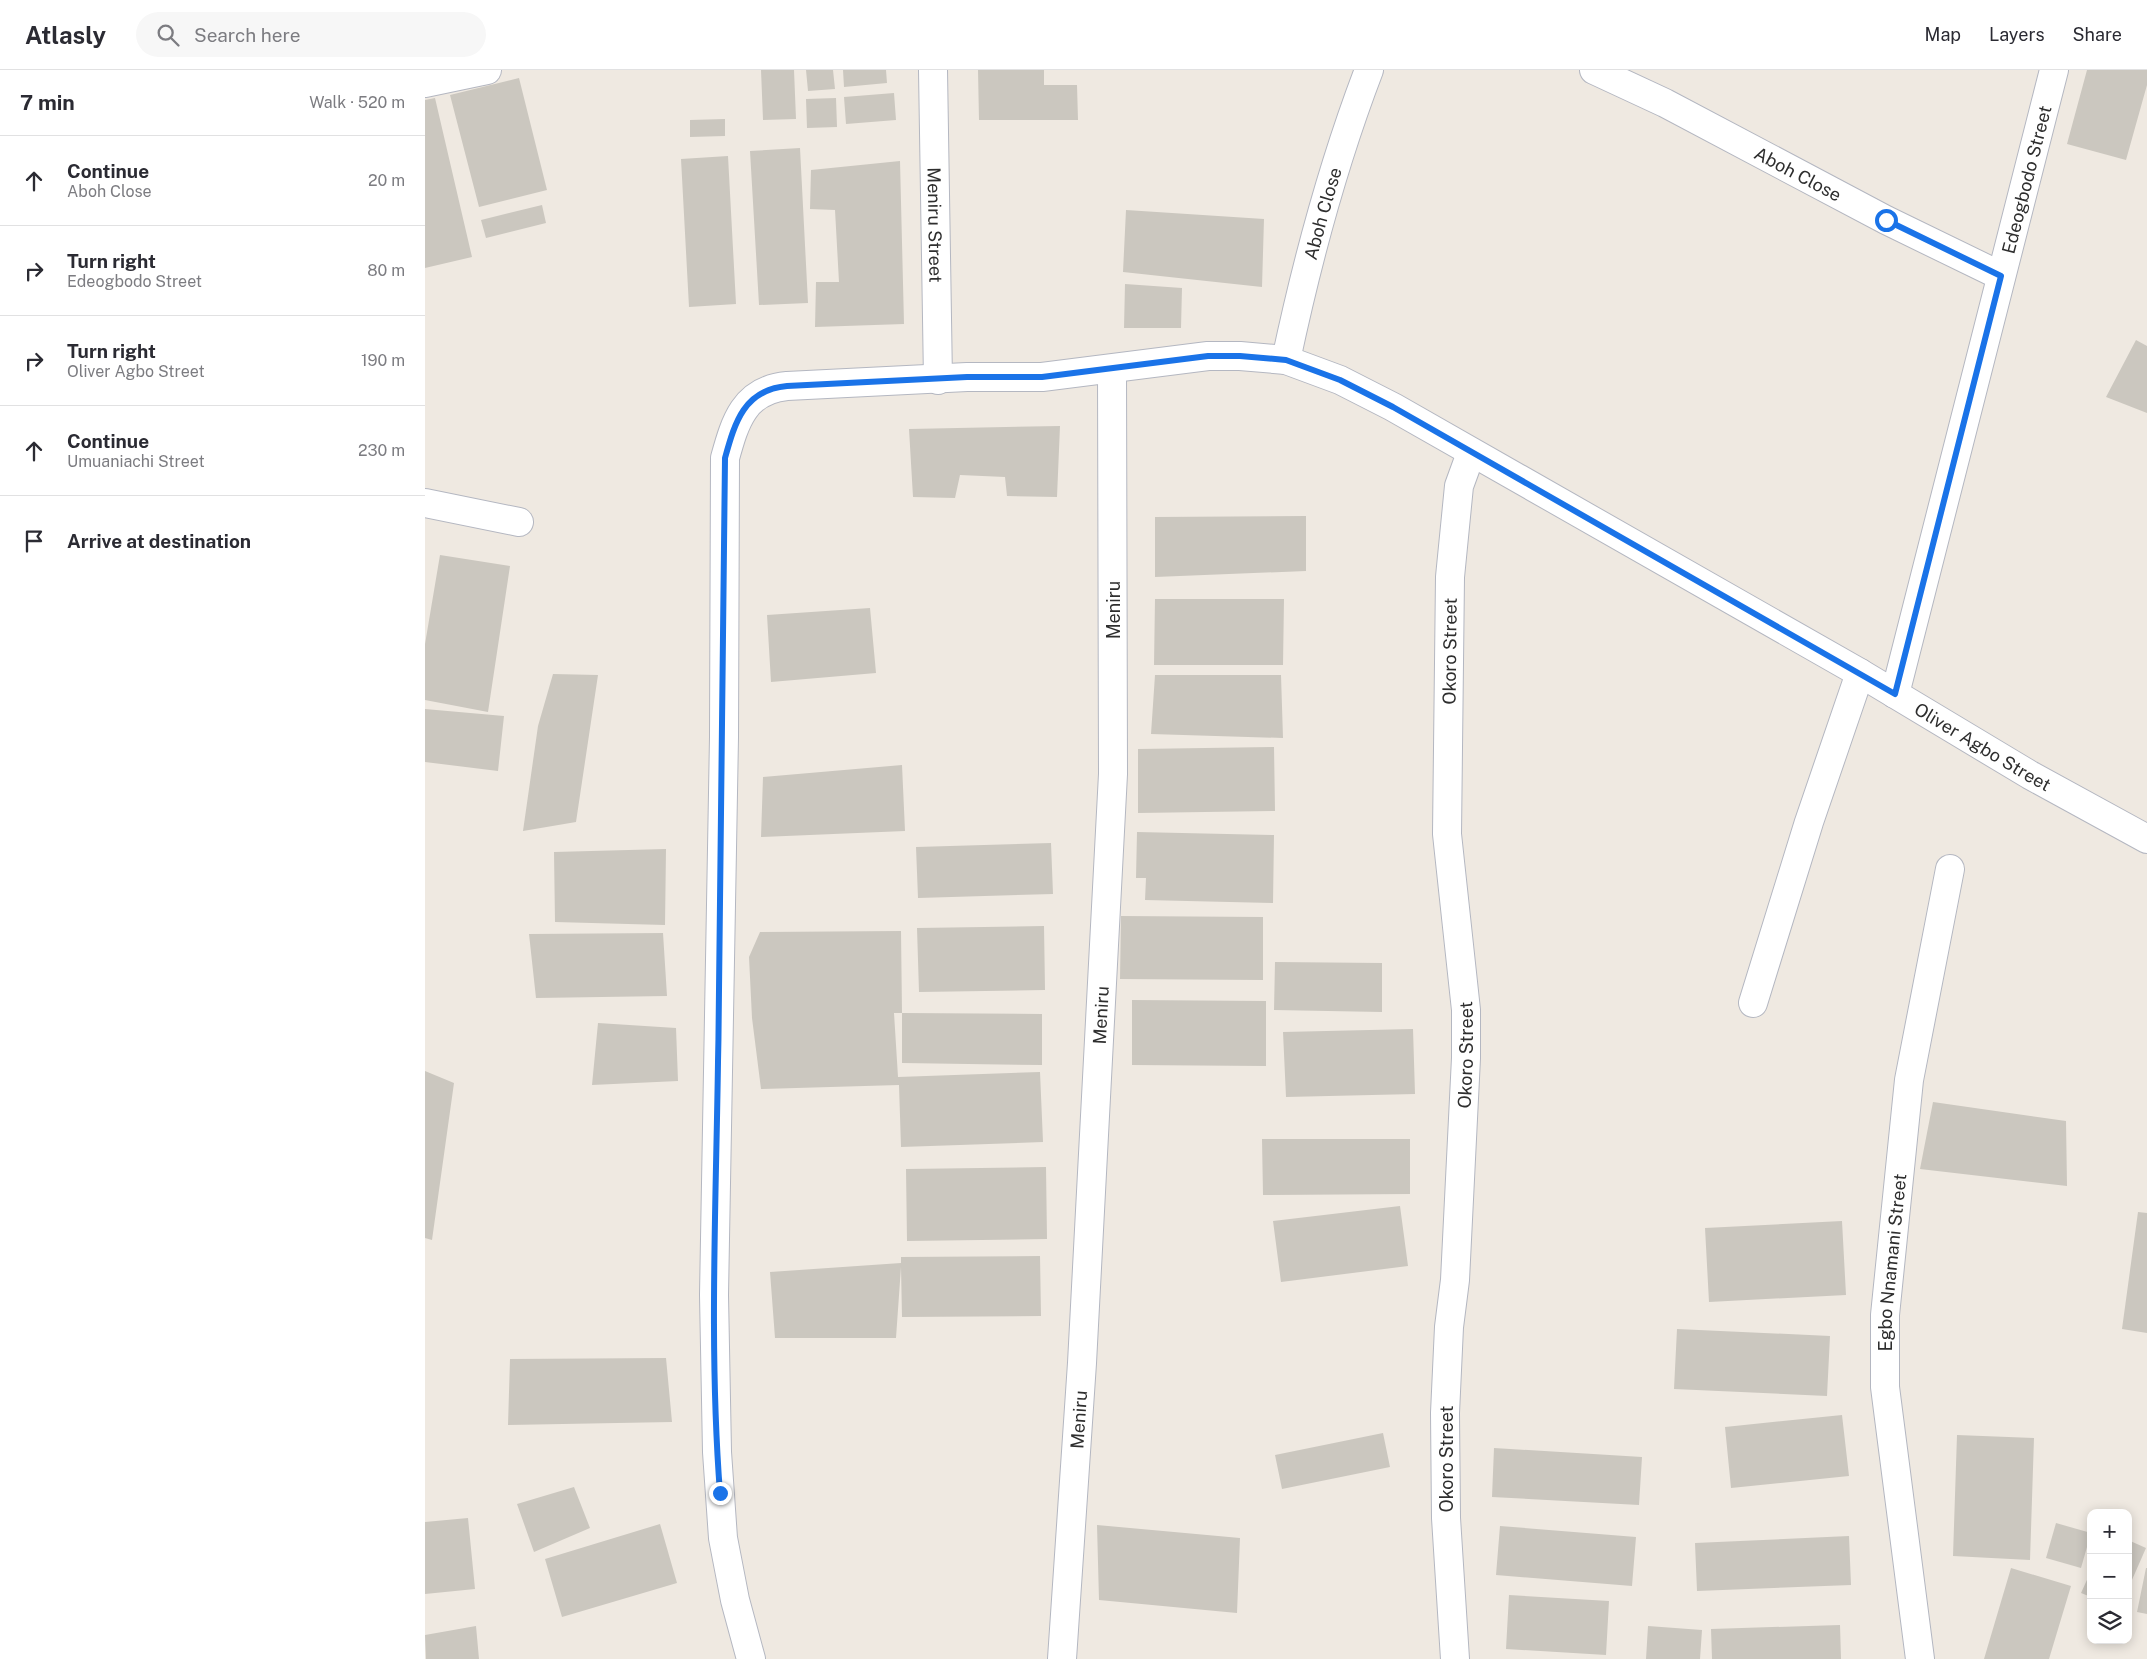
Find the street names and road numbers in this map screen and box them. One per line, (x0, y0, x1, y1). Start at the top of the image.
street label: Edeogbodo Street (1997, 103, 2055, 256)
street label: Aboh Close (1751, 142, 1845, 205)
street label: Aboh Close (1299, 165, 1345, 262)
street label: Meniru Street (924, 167, 947, 283)
street label: Meniru (1103, 581, 1124, 639)
street label: Okoro Street (1438, 597, 1460, 705)
street label: Oliver Agbo Street (1911, 698, 2055, 795)
street label: Meniru (1088, 985, 1112, 1045)
street label: Okoro Street (1453, 1000, 1477, 1109)
street label: Egbo Nnamani Street (1874, 1173, 1910, 1352)
street label: Meniru (1066, 1390, 1091, 1449)
street label: Okoro Street (1436, 1406, 1457, 1512)

